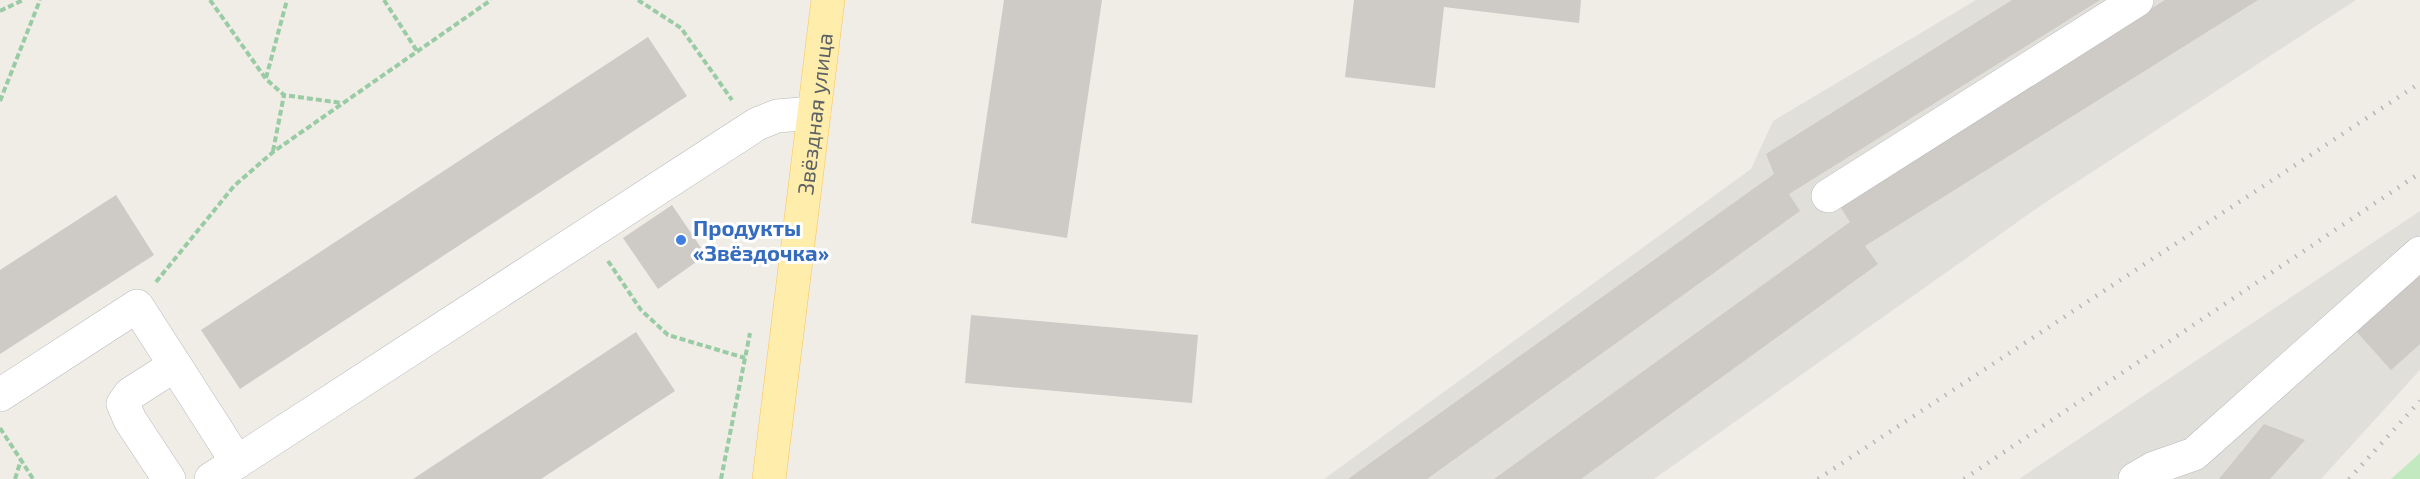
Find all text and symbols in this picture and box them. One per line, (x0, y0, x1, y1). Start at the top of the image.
street label: Звёздная улица (791, 31, 837, 196)
place label: Продукты «Звёздочка» (693, 214, 829, 265)
marker: Продукты «Звёздочка» (674, 233, 688, 247)

